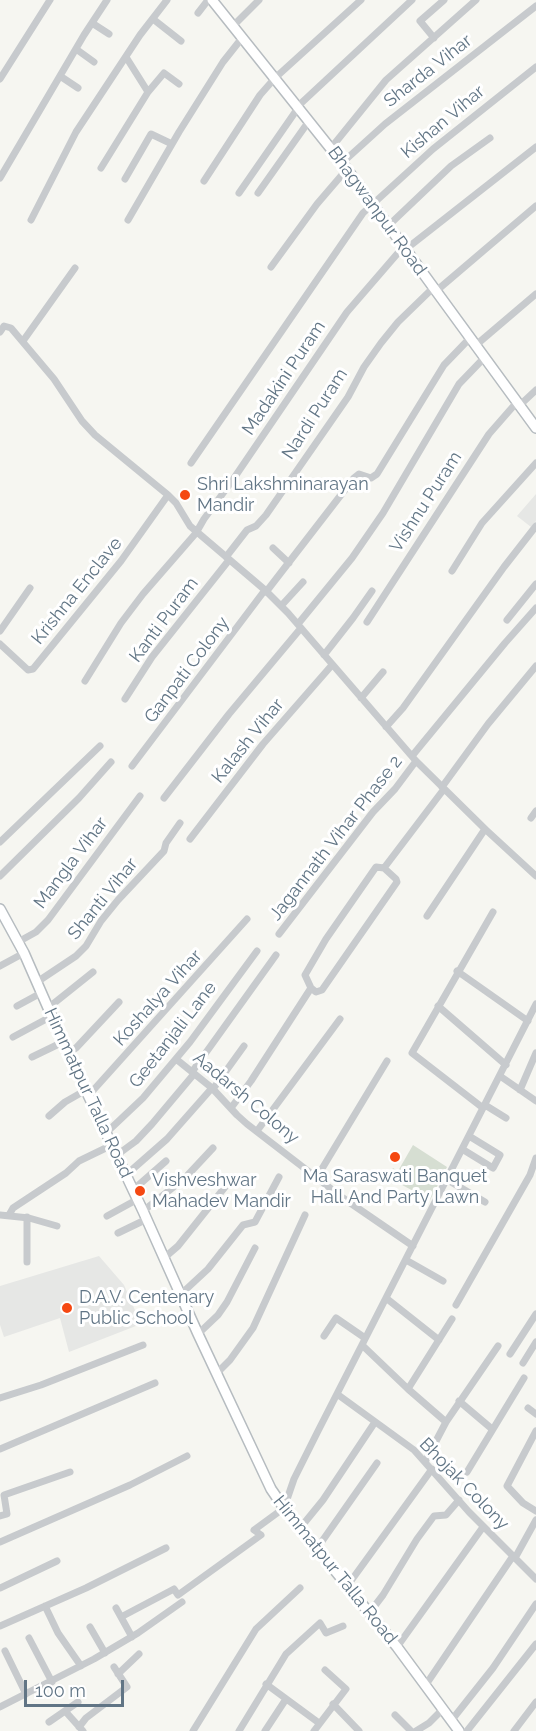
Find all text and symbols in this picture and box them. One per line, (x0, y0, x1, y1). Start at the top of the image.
street label: Sharda Vihar (380, 30, 476, 112)
street label: Kishan Vihar (397, 81, 489, 163)
street label: Bhagwanpur Road (323, 142, 431, 280)
street label: Madakini Puram (238, 317, 330, 439)
street label: Nardi Puram (278, 365, 352, 463)
street label: Vishnu Puram (385, 448, 467, 556)
place label: Shri Lakshminarayan Mandir (197, 474, 369, 516)
marker: Shri Lakshminarayan Mandir (178, 488, 192, 502)
street label: Krishna Enclave (27, 533, 127, 649)
street label: Kanti Puram (125, 573, 203, 667)
street label: Ganpati Colony (140, 613, 234, 727)
street label: Kalash Vihar (207, 694, 289, 788)
street label: Jagannath Vihar Phase 2 (265, 751, 407, 925)
street label: Mangla Vihar (30, 813, 112, 913)
street label: Shanti Vihar (63, 854, 143, 944)
street label: Koshalya Vihar (109, 945, 207, 1051)
street label: Geetanjali Lane (125, 978, 221, 1092)
street label: Himmatpur Talla Road (39, 1005, 137, 1181)
street label: Aadarsh Colony (189, 1047, 303, 1149)
marker: Ma Saraswati Banquet Hall And Party Lawn (388, 1150, 402, 1164)
place label: Ma Saraswati Banquet Hall And Party Lawn (303, 1166, 487, 1208)
place label: Vishveshwar Mahadev Mandir (152, 1170, 291, 1212)
marker: Vishveshwar Mahadev Mandir (133, 1184, 147, 1198)
place label: D.A.V. Centenary Public School (79, 1287, 214, 1330)
marker: D.A.V. Centenary Public School (60, 1301, 74, 1315)
street label: Bhojak Colony (415, 1433, 513, 1535)
street label: Himmatpur Talla Road (268, 1491, 402, 1649)
scale bar (27, 1668, 128, 1706)
text: 100 m (35, 1680, 86, 1701)

